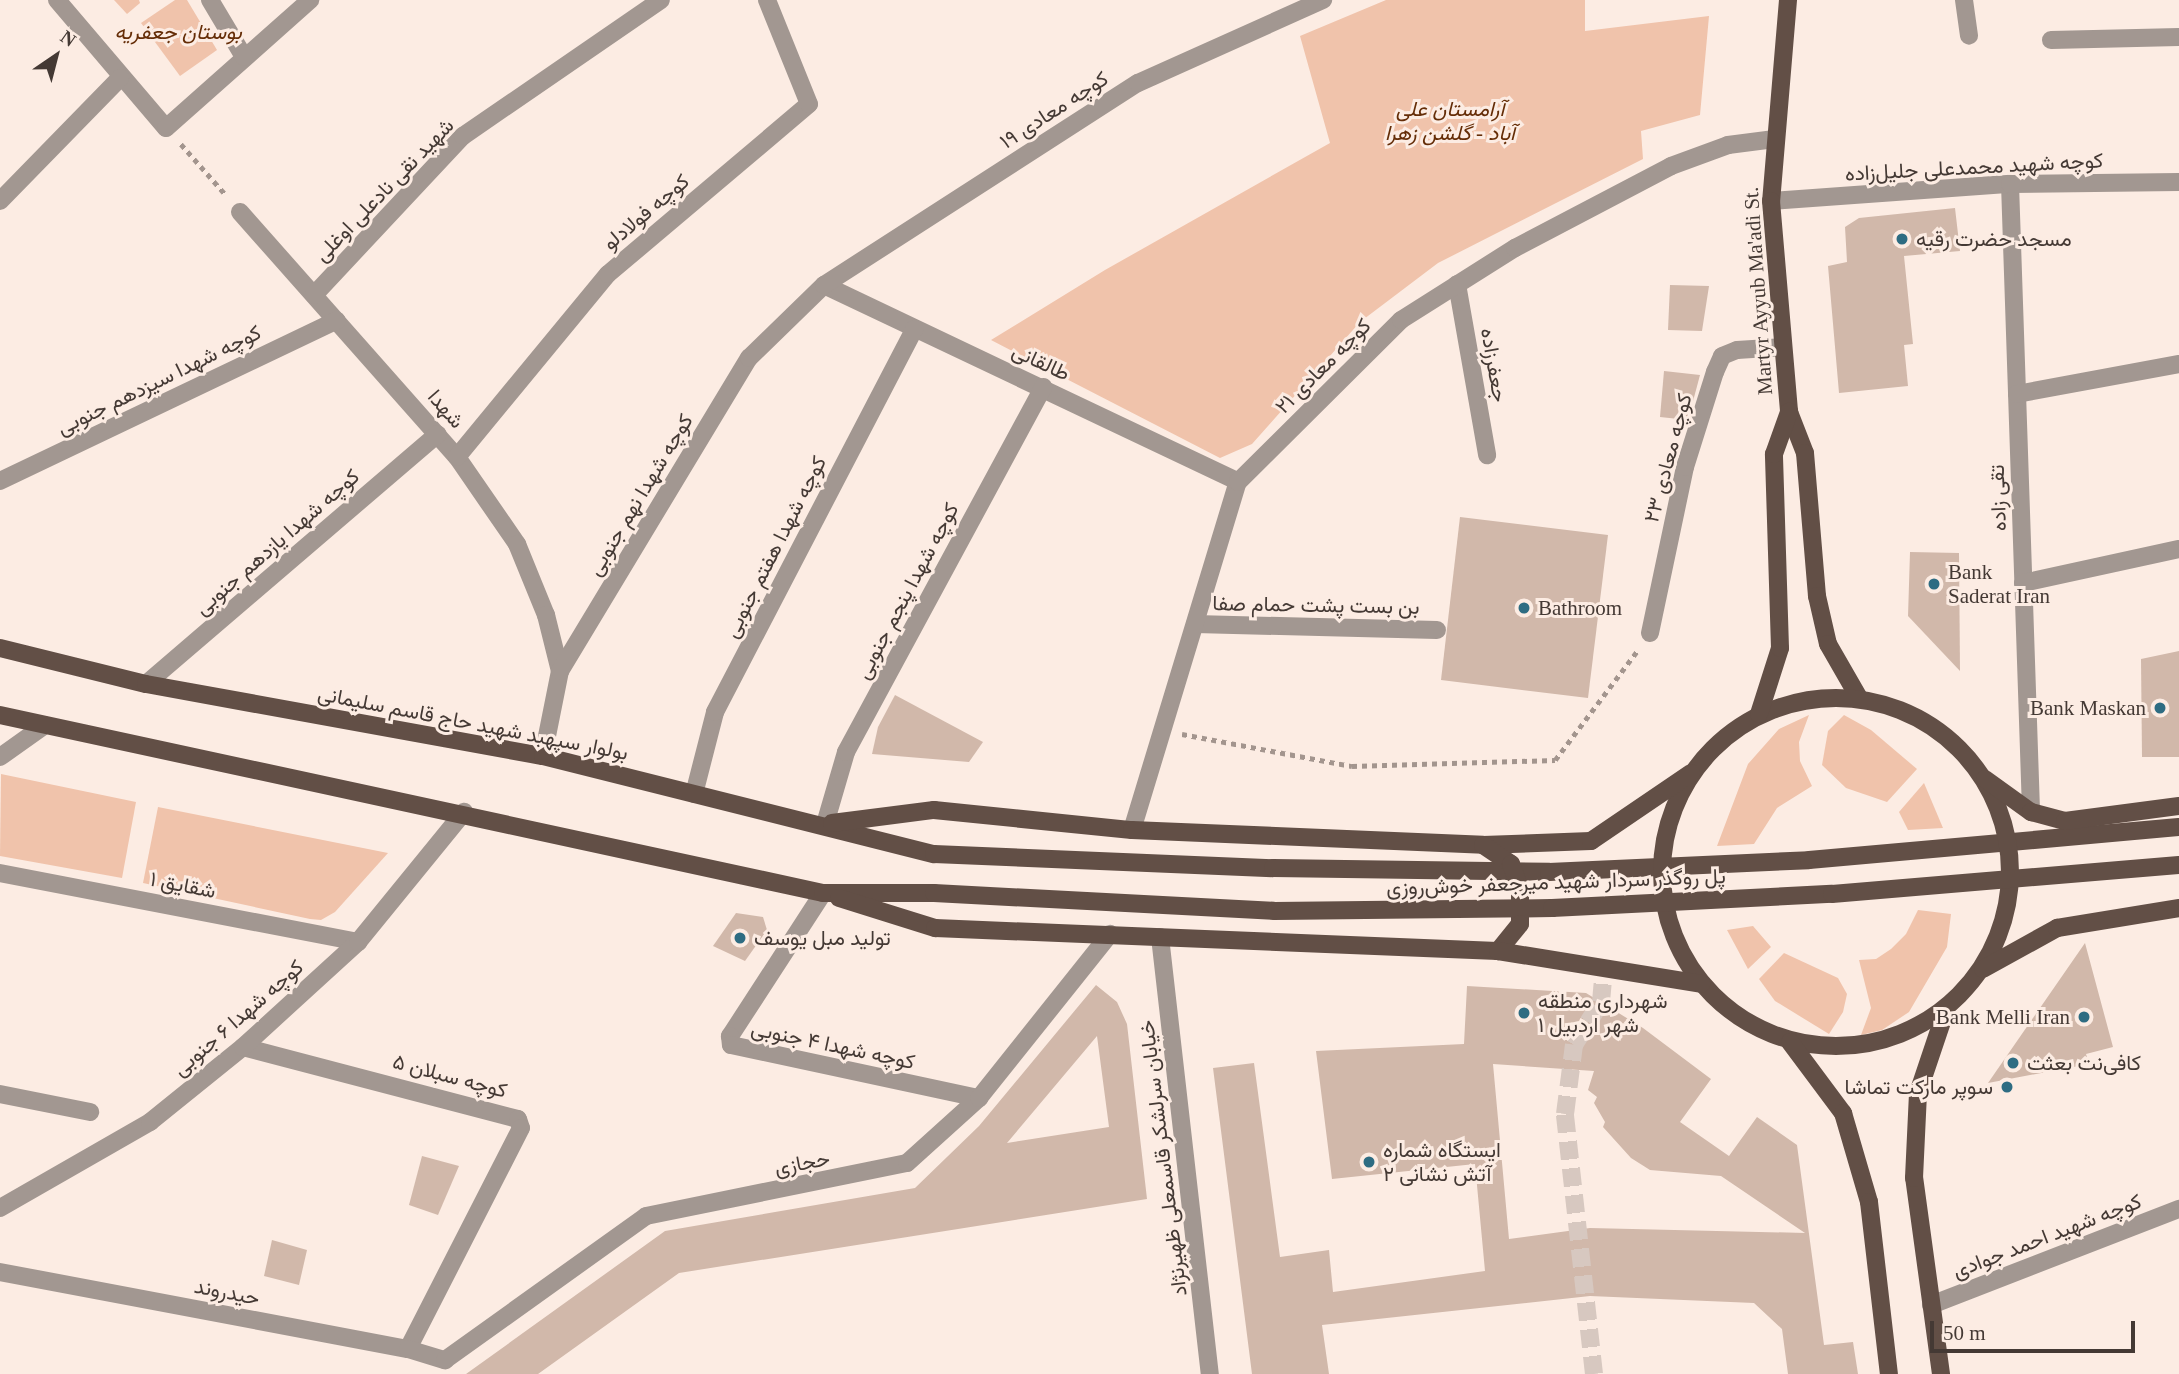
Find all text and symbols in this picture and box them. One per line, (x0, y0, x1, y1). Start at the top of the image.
park label: بوستان جعفریه (114, 19, 242, 45)
north arrow (21, 21, 91, 91)
text: N (57, 26, 80, 51)
street label: کوچه معادی ۱۹ (995, 66, 1113, 154)
park label: آرامستان علی آباد - گلشن زهرا (1385, 96, 1515, 146)
street label: شهید نقی نادعلی اوغلی (309, 113, 459, 267)
street label: کوچه شهید محمدعلی جلیل‌زاده (1844, 148, 2104, 186)
street label: کوچه فولادلو (598, 169, 694, 255)
street label: Martyr Ayyub Ma'adi St. (1738, 186, 1778, 396)
place label: مسجد حضرت رقیه (1916, 226, 2072, 252)
marker: مسجد حضرت رقیه (1894, 231, 1910, 247)
street label: کوچه معادی ۲۱ (1270, 313, 1376, 419)
street label: کوچه شهدا سیزدهم جنوبی (53, 320, 265, 440)
street label: جعفرزاده (1475, 326, 1513, 404)
street label: طالقانی (1008, 338, 1074, 386)
street label: شهدا (422, 384, 470, 434)
street label: کوچه معادی ۲۳ (1639, 391, 1697, 525)
street label: کوچه شهدا نهم جنوبی (582, 409, 698, 581)
street label: کوچه شهدا هفتم جنوبی (718, 452, 832, 642)
street label: کوچه شهدا یازدهم جنوبی (189, 464, 365, 620)
street label: تقی زاده (1984, 464, 2012, 532)
street label: کوچه شهدا پنجم جنوبی (850, 499, 964, 683)
place label: Bank Saderat Iran (1948, 559, 2050, 609)
marker: Bank Saderat Iran (1926, 576, 1942, 592)
street label: بن بست پشت حمام صفا (1212, 591, 1420, 619)
place label: Bathroom (1538, 595, 1622, 621)
marker: Bathroom (1516, 600, 1532, 616)
street label: بولوار سپهبد شهید حاج قاسم سلیمانی (316, 680, 630, 766)
place label: Bank Maskan (2030, 695, 2146, 721)
marker: Bank Maskan (2152, 700, 2168, 716)
street label: پل روگذر سردار شهید میرجعفر خوش‌روزی (1386, 863, 1726, 901)
street label: شقایق ۱ (148, 866, 218, 904)
place label: تولید مبل یوسف (754, 925, 891, 951)
marker: تولید مبل یوسف (732, 930, 748, 946)
street label: کوچه شهدا ۶ جنوبی (168, 954, 308, 1082)
place label: شهرداری منطقه ۱ شهر اردبیل (1538, 988, 1667, 1038)
place label: Bank Melli Iran (1936, 1004, 2070, 1030)
marker: شهرداری منطقه ۱ شهر اردبیل (1516, 1005, 1532, 1021)
marker: Bank Melli Iran (2076, 1009, 2092, 1025)
street label: کوچه شهدا ۴ جنوبی (749, 1015, 917, 1075)
street label: خیابان سرلشکر قاسمعلی ظهیرنژاد (1134, 1018, 1192, 1298)
street label: کوچه سبلان ۵ (390, 1049, 510, 1103)
place label: کافی‌نت بعثت (2027, 1050, 2141, 1076)
marker: کافی‌نت بعثت (2005, 1055, 2021, 1071)
place label: سوپر مارکت تماشا (1844, 1074, 1993, 1100)
marker: سوپر مارکت تماشا (1999, 1079, 2015, 1095)
place label: ایستگاه شماره ۲ آتش نشانی (1383, 1137, 1501, 1187)
street label: حجازی (772, 1145, 832, 1181)
marker: ایستگاه شماره ۲ آتش نشانی (1361, 1154, 1377, 1170)
street label: کوچه شهید احمد جوادی (1949, 1188, 2145, 1284)
street label: حیدروند (192, 1273, 262, 1311)
scale bar (1934, 1308, 2139, 1352)
text: 50 m (1943, 1321, 1986, 1345)

